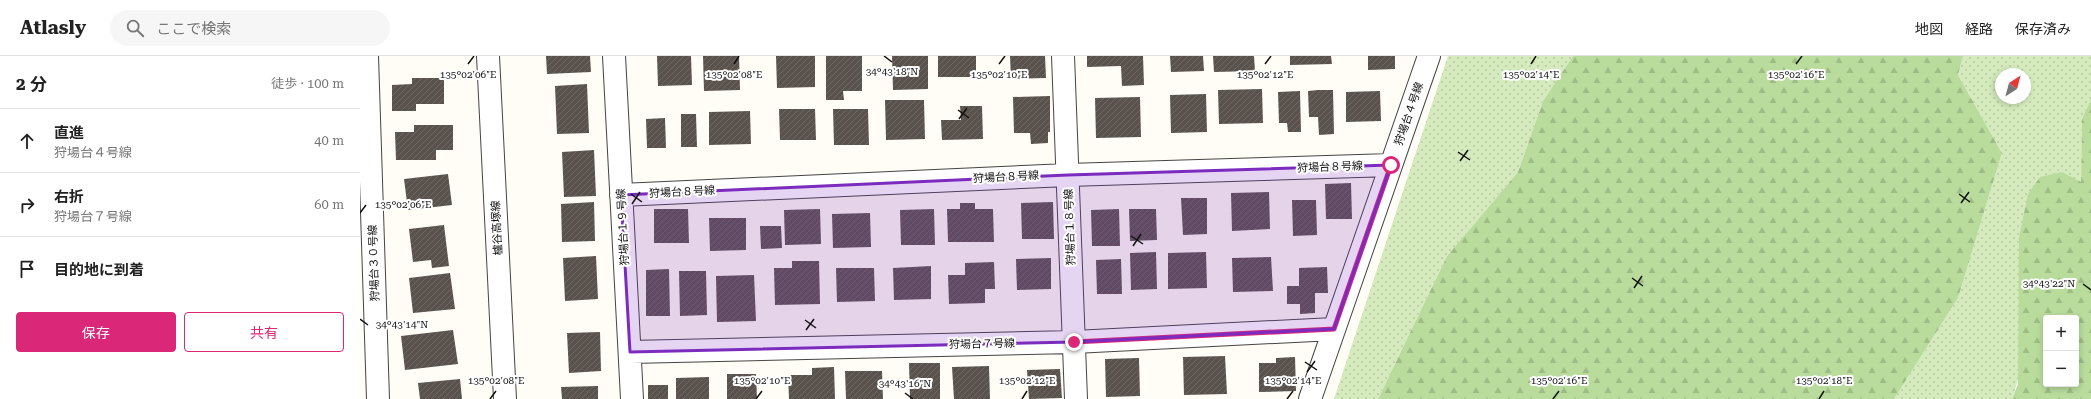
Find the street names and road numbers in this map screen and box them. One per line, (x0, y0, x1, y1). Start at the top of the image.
street label: 狩場台４号線 (1392, 81, 1426, 147)
street label: 狩場台８号線 (1297, 159, 1363, 175)
street label: 狩場台８号線 (973, 169, 1039, 185)
street label: 狩場台８号線 (649, 184, 715, 200)
street label: 狩場台１９号線 (614, 188, 632, 266)
street label: 狩場台１８号線 (1062, 188, 1078, 266)
street label: 櫨谷高塚線 (489, 200, 505, 256)
street label: 狩場台３０号線 (366, 224, 382, 302)
street label: 狩場台７号線 (949, 337, 1015, 351)

